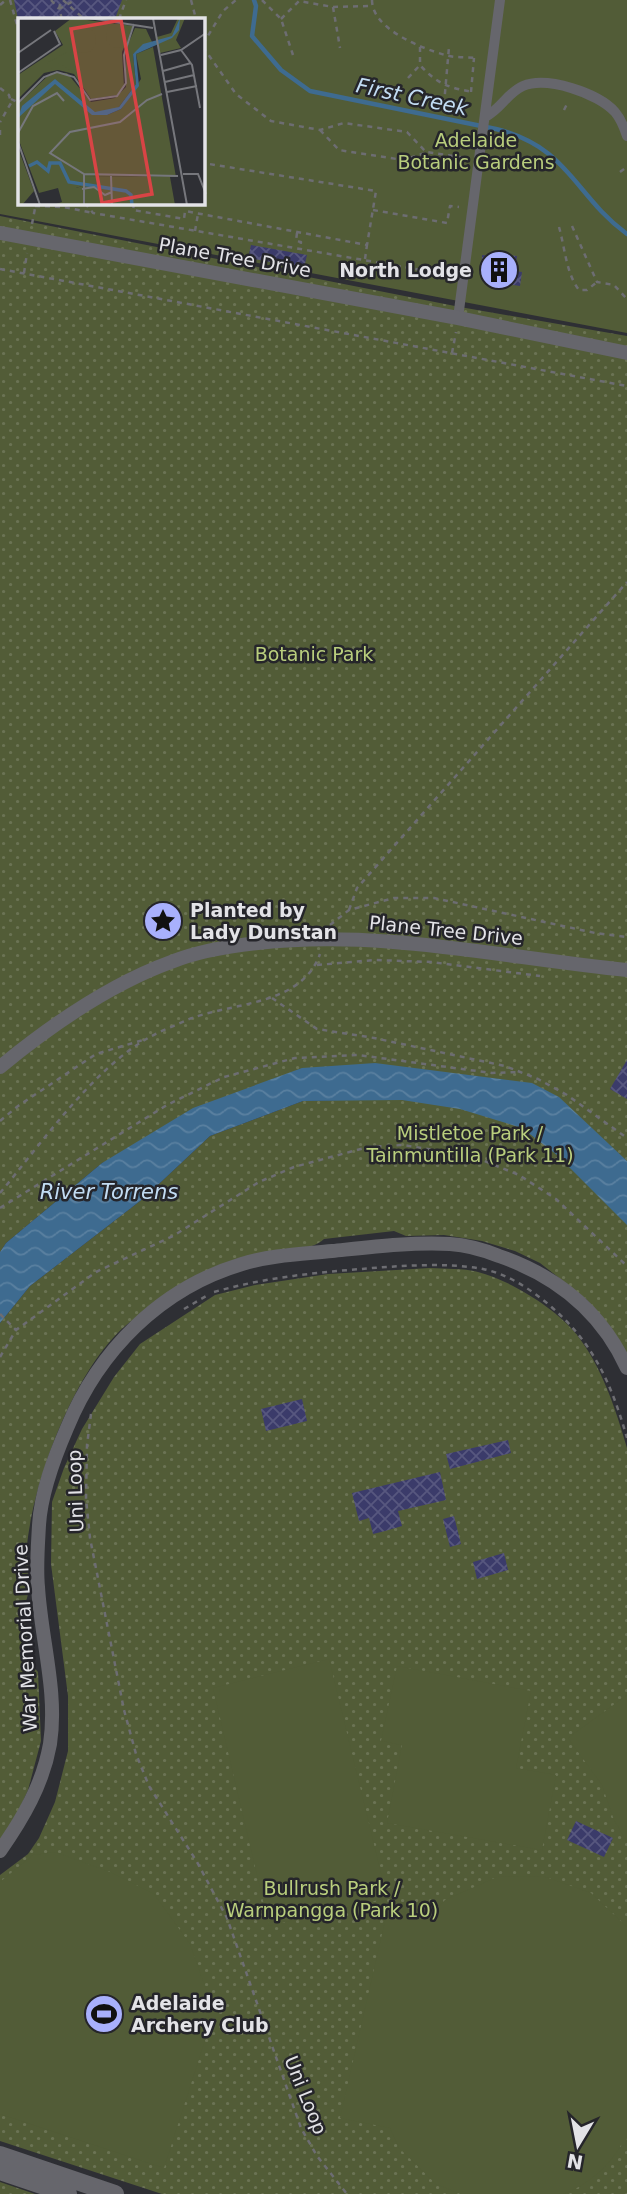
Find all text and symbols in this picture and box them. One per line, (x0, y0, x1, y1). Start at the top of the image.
inset map (18, 18, 205, 205)
water label: First Creek (354, 73, 471, 121)
park label: Adelaide Botanic Gardens (397, 129, 555, 173)
street label: Plane Tree Drive (157, 233, 313, 281)
building icon: North Lodge (478, 249, 520, 291)
place label: North Lodge (339, 259, 472, 281)
park label: Botanic Park (255, 643, 373, 665)
place label: Planted by Lady Dunstan (190, 899, 337, 943)
place icon: Planted by Lady Dunstan (142, 900, 184, 942)
street label: Plane Tree Drive (368, 911, 524, 949)
park label: Mistletoe Park / Tainmuntilla (Park 11) (365, 1122, 574, 1166)
water label: River Torrens (40, 1180, 178, 1204)
street label: Uni Loop (63, 1449, 87, 1533)
street label: War Memorial Drive (9, 1544, 41, 1732)
park label: Bullrush Park / Warnpangga (Park 10) (226, 1877, 438, 1921)
place label: Adelaide Archery Club (131, 1992, 269, 2036)
sports icon: Adelaide Archery Club (83, 1993, 125, 2035)
street label: Uni Loop (280, 2052, 332, 2138)
north arrow (543, 2110, 613, 2180)
text: N (565, 2150, 585, 2174)

